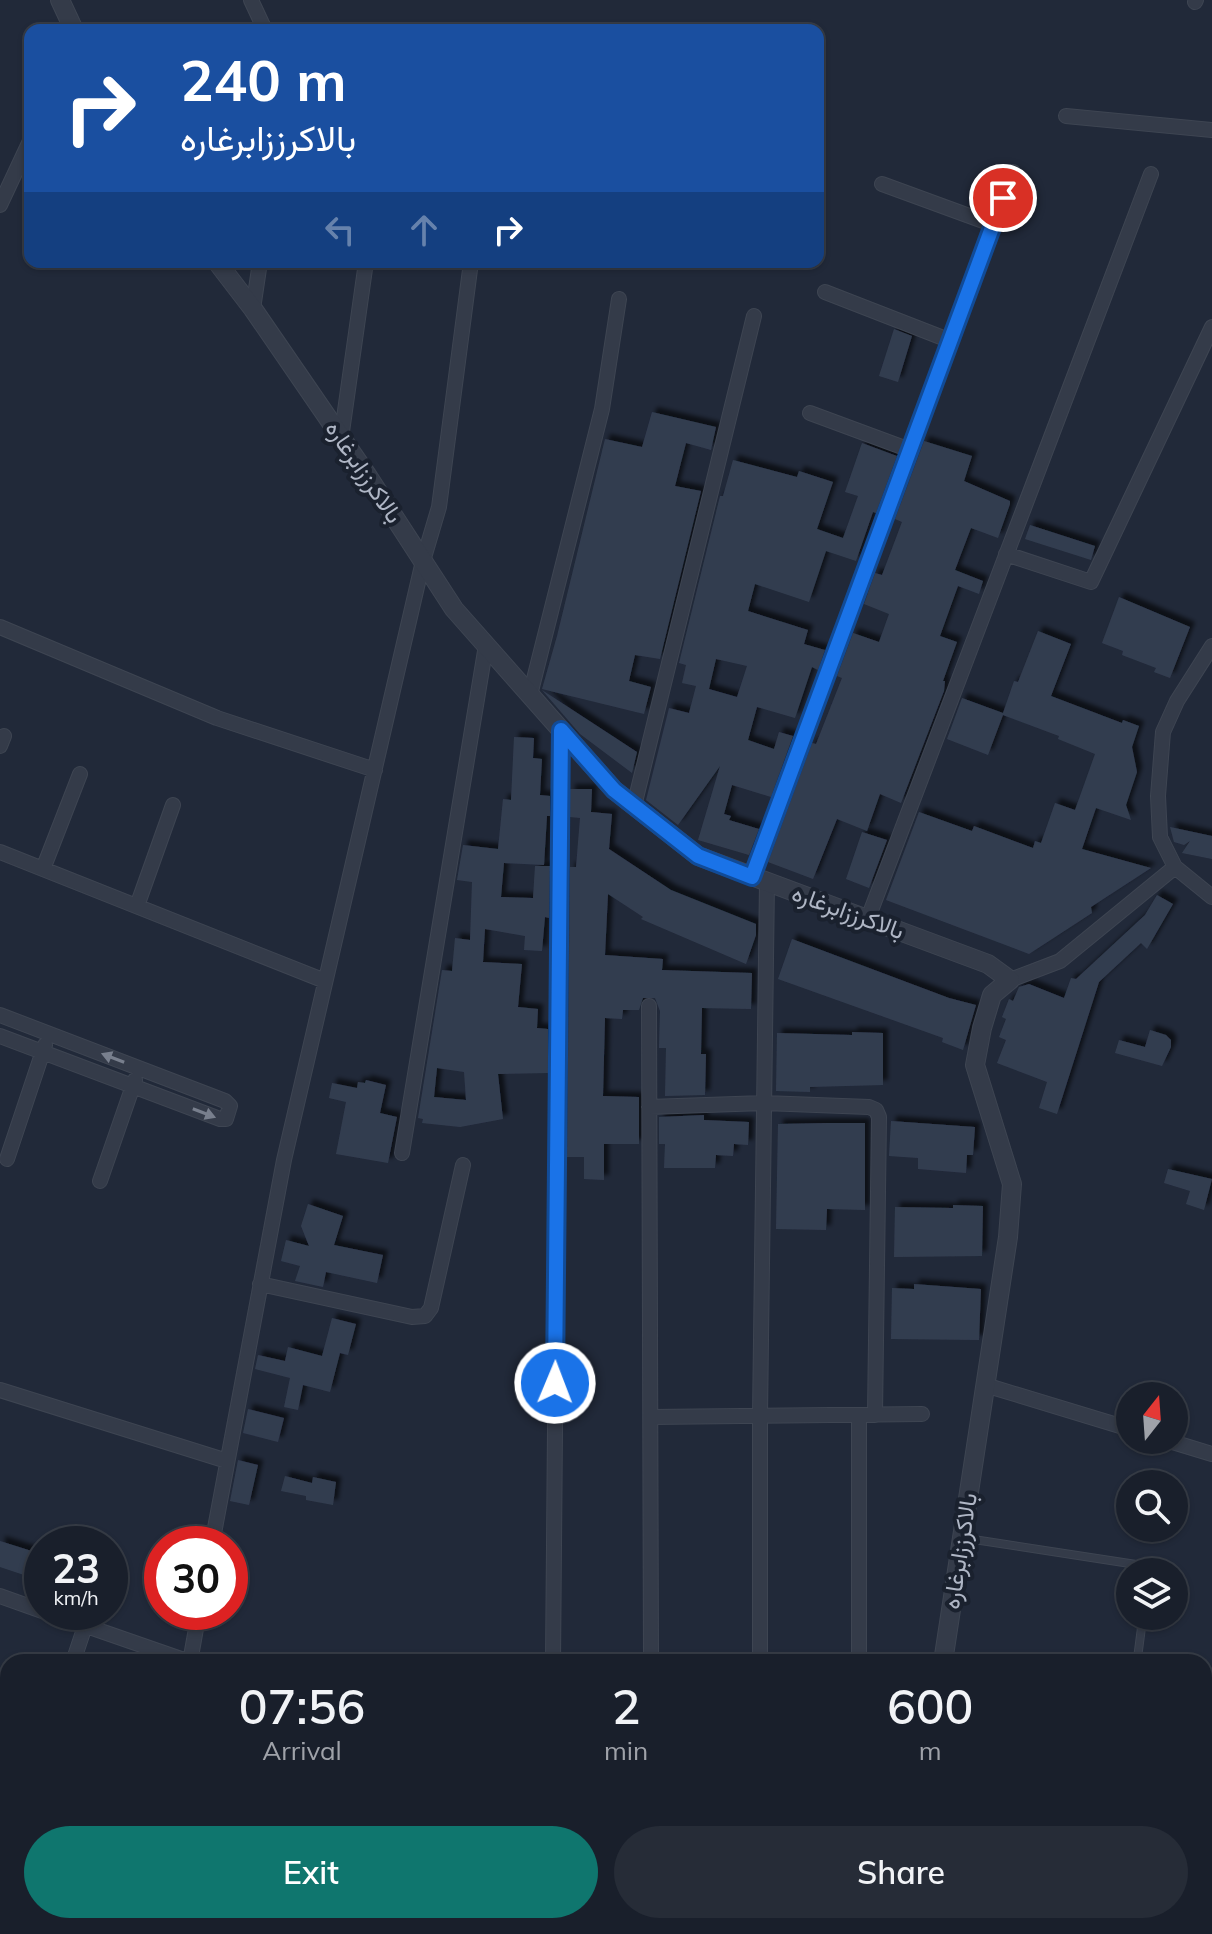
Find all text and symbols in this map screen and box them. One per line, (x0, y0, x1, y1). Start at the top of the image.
text: 240 m (180, 45, 347, 115)
icon: right (48, 56, 152, 160)
text: بالاکرززابرغاره (180, 115, 356, 160)
pin (969, 164, 1037, 232)
icon: arrive (981, 176, 1025, 220)
icon: left (318, 208, 362, 252)
icon: ahead (402, 208, 446, 252)
icon: right (486, 208, 530, 252)
street label: بالاکرززابرغاره (319, 414, 410, 529)
street label: بالاکرززابرغاره (788, 877, 909, 946)
one-way arrow (100, 1051, 124, 1064)
one-way arrow (192, 1107, 216, 1120)
position arrow (513, 1341, 597, 1425)
north arrow (1116, 1382, 1188, 1454)
map controls (1116, 1382, 1188, 1630)
button: search (1116, 1470, 1188, 1542)
street label: بالاکرززابرغاره (935, 1491, 984, 1611)
speed limit sign: 30 (144, 1526, 248, 1630)
text: 23 (52, 1543, 100, 1593)
button: layers (1116, 1558, 1188, 1630)
text: km/h (53, 1585, 99, 1610)
text: 07:56 (239, 1676, 365, 1736)
text: 2 (612, 1676, 640, 1736)
text: 600 (887, 1676, 973, 1736)
text: Arrival (262, 1734, 342, 1767)
text: min (604, 1734, 648, 1767)
text: m (919, 1734, 942, 1767)
button: Exit (24, 1826, 598, 1918)
button: Share (614, 1826, 1188, 1918)

